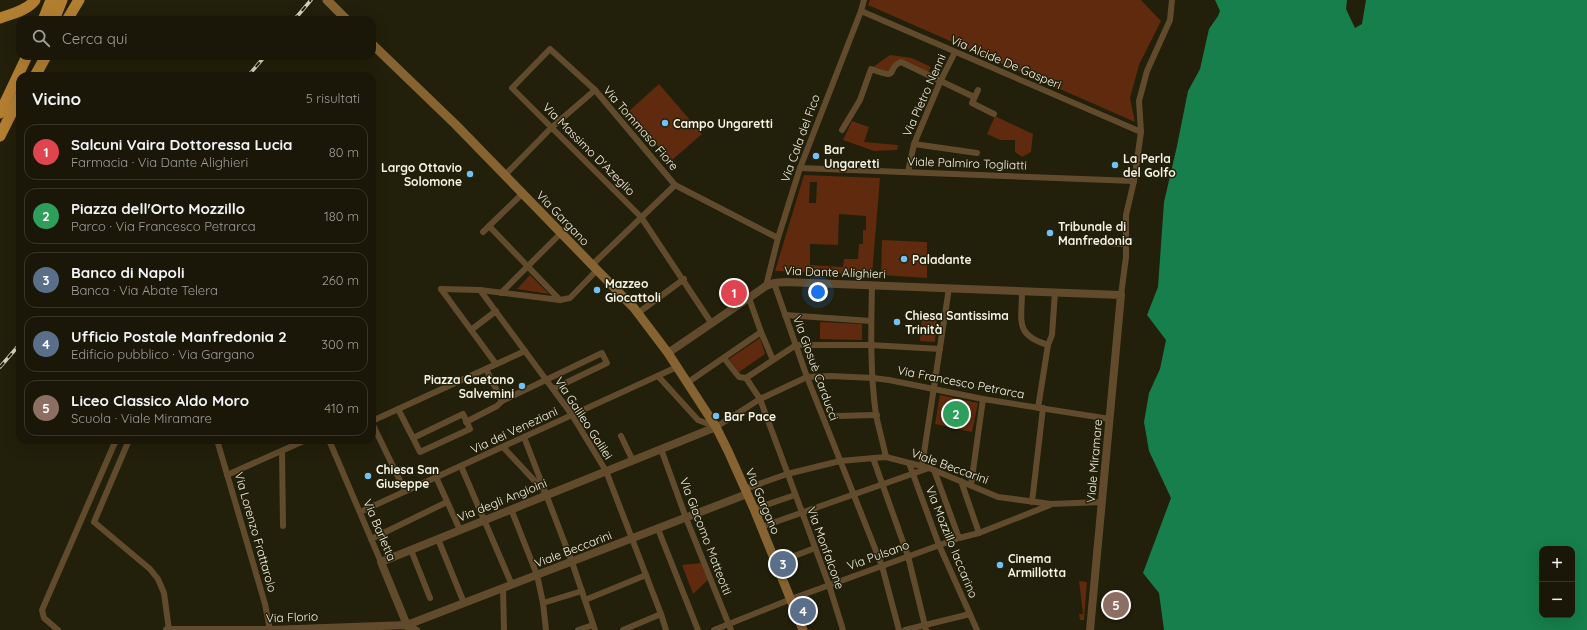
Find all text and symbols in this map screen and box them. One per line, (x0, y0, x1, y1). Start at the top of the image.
search box (16, 16, 376, 60)
icon: search (30, 27, 52, 49)
text: Cerca qui (62, 29, 128, 48)
street label: Via Alcide De Gasperi (948, 32, 1064, 92)
street label: Via Pietro Nenni (899, 52, 949, 138)
street label: Via Tommaso Fiore (600, 83, 682, 174)
text: Vicino (32, 88, 81, 109)
text: 5 risultati (306, 90, 360, 106)
street label: Via Cala del Fico (777, 92, 823, 184)
street label: Via Massimo D'Azeglio (540, 100, 638, 198)
place label: Campo Ungaretti (673, 116, 773, 131)
marker: Campo Ungaretti (660, 118, 670, 128)
text: Salcuni Vaira Dottoressa Lucia (71, 135, 292, 154)
place label: Bar Ungaretti (824, 142, 880, 171)
text: 1 (43, 144, 49, 160)
text: 80 m (329, 144, 359, 160)
marker: Bar Ungaretti (811, 151, 821, 161)
place label: La Perla del Golfo (1123, 151, 1176, 180)
street label: Viale Palmiro Togliatti (907, 153, 1027, 173)
text: Farmacia · Via Dante Alighieri (71, 154, 248, 170)
place label: Largo Ottavio Solomone (381, 160, 463, 189)
marker: La Perla del Golfo (1110, 160, 1120, 170)
marker: Largo Ottavio Solomone (465, 169, 475, 179)
street label: Via Gargano (533, 188, 593, 248)
text: Piazza dell'Orto Mozzillo (71, 199, 245, 218)
text: 2 (42, 208, 50, 224)
text: 180 m (324, 208, 359, 224)
text: Parco · Via Francesco Petrarca (71, 218, 256, 234)
place label: Tribunale di Manfredonia (1058, 219, 1132, 248)
marker: Tribunale di Manfredonia (1045, 228, 1055, 238)
place label: Paladante (912, 252, 972, 267)
marker: Paladante (899, 254, 909, 264)
text: Banco di Napoli (71, 263, 185, 282)
street label: Via Dante Alighieri (784, 263, 886, 281)
text: 3 (43, 272, 49, 288)
text: 260 m (322, 272, 359, 288)
place label: Mazzeo Giocattoli (605, 276, 661, 305)
pin: 1 (721, 278, 747, 308)
text: Banca · Via Abate Telera (71, 282, 218, 298)
your location (808, 282, 828, 302)
marker: Mazzeo Giocattoli (592, 285, 602, 295)
place label: Chiesa Santissima Trinità (905, 308, 1009, 337)
street label: Via Giosuè Carducci (790, 314, 842, 422)
marker: Chiesa Santissima Trinità (892, 317, 902, 327)
text: Ufficio Postale Manfredonia 2 (71, 327, 287, 346)
text: 4 (42, 336, 50, 352)
text: 300 m (321, 336, 359, 352)
text: Edificio pubblico · Via Gargano (71, 346, 254, 362)
street label: Via Francesco Petrarca (896, 362, 1026, 402)
place label: Piazza Gaetano Salvemini (424, 372, 515, 401)
street label: Via Galileo Galilei (552, 374, 616, 462)
marker: Piazza Gaetano Salvemini (517, 381, 527, 391)
text: Liceo Classico Aldo Moro (71, 391, 249, 410)
pin: 2 (943, 399, 969, 429)
text: 5 (42, 400, 50, 416)
text: 410 m (324, 400, 359, 416)
street label: Via dei Veneziani (468, 403, 560, 457)
place label: Bar Pace (724, 409, 776, 424)
text: Scuola · Viale Miramare (71, 410, 212, 426)
marker: Bar Pace (711, 411, 721, 421)
street label: Viale Miramare (1083, 418, 1105, 504)
street label: Viale Beccarini (909, 445, 991, 487)
place label: Chiesa San Giuseppe (376, 462, 439, 491)
street label: Via Gargano (742, 466, 784, 536)
street label: Via Lorenzo Frattarolo (232, 470, 280, 594)
marker: Chiesa San Giuseppe (363, 471, 373, 481)
street label: Via degli Angioini (455, 475, 549, 525)
street label: Via Giacomo Matteotti (677, 475, 735, 597)
street label: Via Mozzillo Iaccarino (923, 484, 981, 600)
street label: Via Barletta (360, 497, 400, 563)
street label: Via Monfalcone (804, 505, 848, 591)
street label: Viale Beccarini (532, 527, 614, 571)
street label: Via Pulsano (845, 537, 911, 573)
map controls (1539, 546, 1575, 618)
button: + (1539, 546, 1575, 582)
pin: 3 (770, 549, 796, 579)
place label: Cinema Armillotta (1008, 551, 1066, 580)
marker: Cinema Armillotta (995, 560, 1005, 570)
button: − (1539, 582, 1575, 618)
pin: 5 (1103, 590, 1129, 620)
pin: 4 (790, 596, 816, 626)
street label: Via Florio (266, 609, 318, 625)

